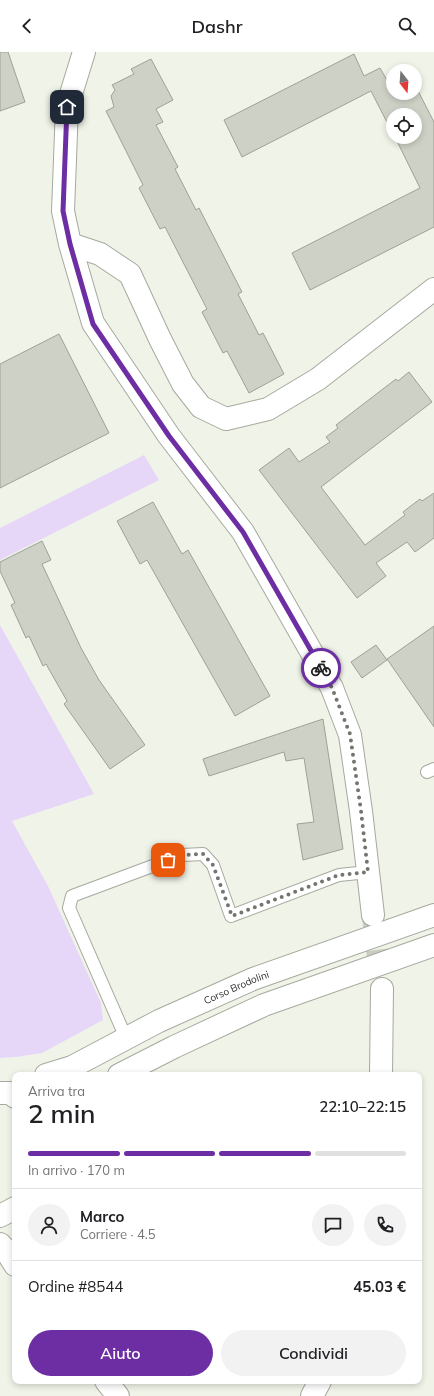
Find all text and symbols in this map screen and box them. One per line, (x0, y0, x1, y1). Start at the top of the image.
icon: back (16, 15, 38, 37)
text: Dashr (192, 15, 242, 38)
icon: search (396, 15, 418, 37)
north arrow (386, 64, 422, 100)
map controls (386, 64, 422, 144)
pin (50, 90, 84, 124)
icon: home (56, 96, 78, 118)
button: locate (386, 108, 422, 144)
courier (301, 648, 341, 688)
icon: bike (310, 657, 332, 679)
pin (151, 843, 185, 877)
icon: bag (157, 849, 179, 871)
street label: Corso Brodolini (202, 968, 271, 1007)
text: Arriva tra (28, 1083, 85, 1099)
text: 2 min (28, 1097, 96, 1130)
text: 22:10–22:15 (319, 1097, 406, 1116)
text: In arrivo · 170 m (28, 1162, 125, 1178)
button: person (28, 1204, 70, 1246)
button: chat (312, 1204, 354, 1246)
button: phone (364, 1204, 406, 1246)
text: Marco (80, 1207, 124, 1226)
text: Corriere · 4.5 (80, 1226, 156, 1242)
text: Ordine #8544 (28, 1277, 123, 1296)
text: 45.03 € (353, 1277, 406, 1296)
button: Aiuto (28, 1330, 213, 1376)
button: Condividi (221, 1330, 406, 1376)

